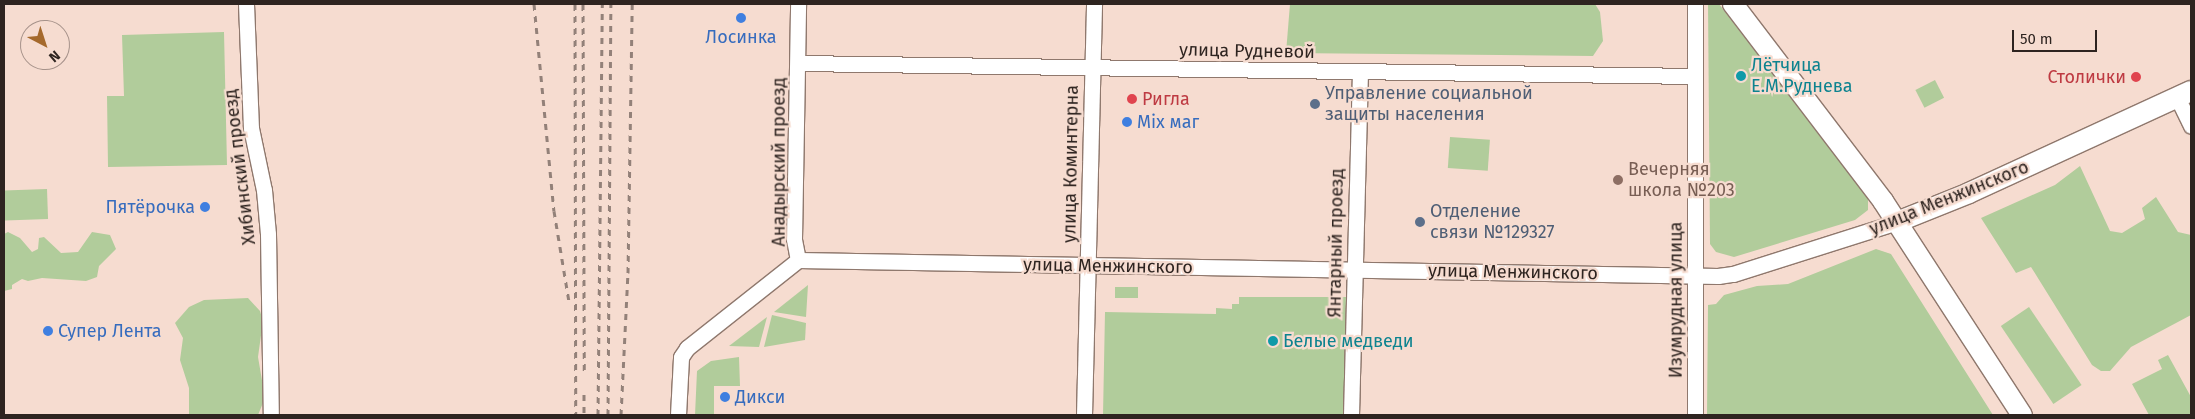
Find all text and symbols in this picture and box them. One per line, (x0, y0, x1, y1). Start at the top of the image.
marker: Лосинка (735, 12, 747, 24)
north arrow (20, 20, 70, 70)
scale bar (2015, 20, 2100, 52)
place label: Лосинка (705, 26, 777, 48)
text: 50 m (2020, 30, 2053, 48)
street label: улица Рудневой (1179, 39, 1315, 63)
text: N (45, 47, 63, 66)
place label: Лётчица Е.М.Руднева (1751, 55, 1853, 98)
place label: Столички (2048, 66, 2126, 88)
marker: Лётчица Е.М.Руднева (1735, 70, 1747, 82)
marker: Столички (2130, 71, 2142, 83)
street label: Анадырский проезд (768, 77, 790, 247)
place label: Управление социальной защиты населения (1325, 83, 1533, 126)
street label: улица Коминтерна (1059, 85, 1083, 243)
street label: Хибинский проезд (220, 88, 260, 246)
place label: Ригла (1142, 88, 1190, 110)
marker: Ригла (1126, 93, 1138, 105)
marker: Управление социальной защиты населения (1309, 98, 1321, 110)
place label: Mix маг (1137, 111, 1199, 133)
marker: Mix маг (1121, 116, 1133, 128)
street label: улица Менжинского (1866, 156, 2032, 240)
place label: Вечерняя школа №203 (1628, 159, 1735, 202)
street label: Янтарный проезд (1324, 168, 1348, 318)
marker: Вечерняя школа №203 (1612, 174, 1624, 186)
place label: Пятёрочка (105, 196, 195, 218)
marker: Пятёрочка (199, 201, 211, 213)
place label: Отделение связи №129327 (1430, 201, 1555, 243)
marker: Отделение связи №129327 (1414, 216, 1426, 228)
street label: Изумрудная улица (1665, 222, 1687, 378)
street label: улица Менжинского (1023, 254, 1193, 278)
street label: улица Менжинского (1428, 260, 1598, 284)
place label: Супер Лента (58, 320, 161, 342)
marker: Супер Лента (42, 325, 54, 337)
place label: Белые медведи (1283, 330, 1414, 352)
marker: Белые медведи (1267, 335, 1279, 347)
place label: Дикси (735, 386, 785, 408)
marker: Дикси (719, 391, 731, 403)

